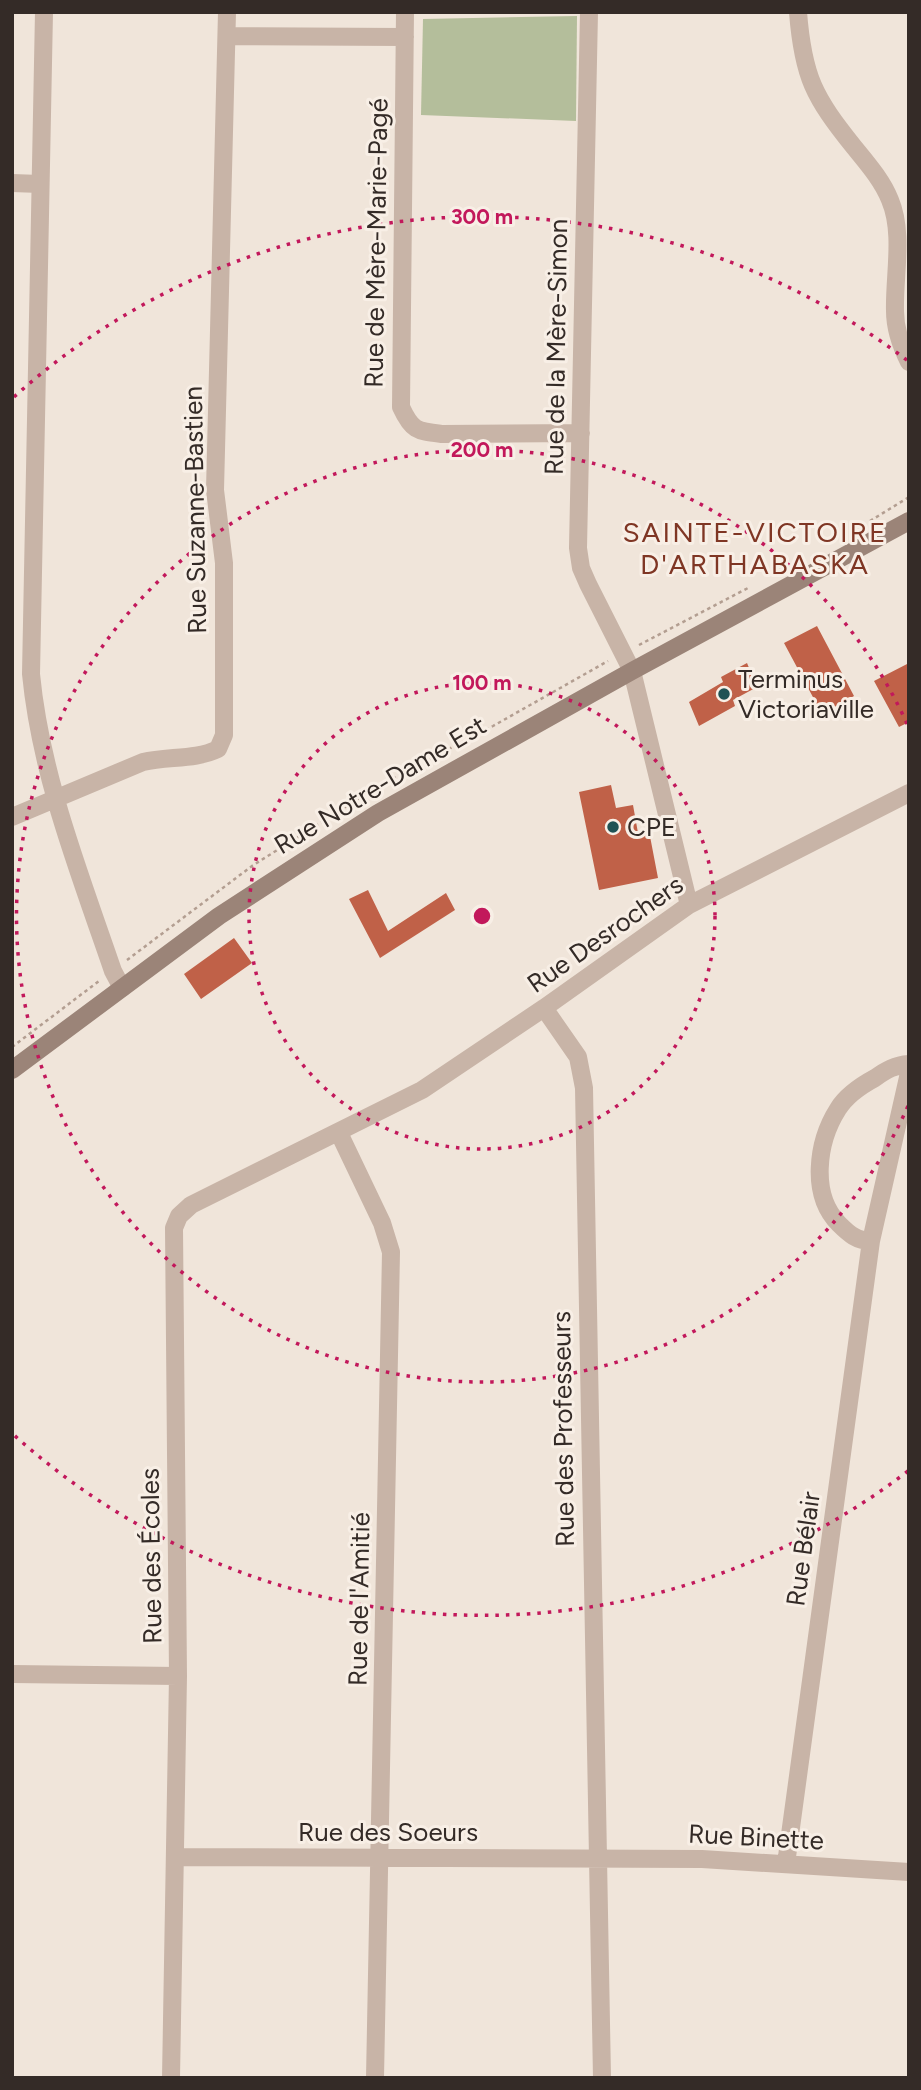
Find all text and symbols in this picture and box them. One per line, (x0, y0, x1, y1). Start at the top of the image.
street label: Rue de Mère-Marie-Pagé (357, 98, 395, 388)
text: 300 m (451, 204, 513, 229)
street label: Rue de la Mère-Simon (538, 219, 574, 475)
street label: Rue Suzanne-Bastien (177, 386, 213, 634)
text: 200 m (451, 437, 513, 462)
district label: SAINTE-VICTOIRE D'ARTHABASKA (622, 515, 888, 581)
place label: Terminus Victoriaville (738, 663, 874, 725)
text: 100 m (452, 670, 512, 695)
marker: Terminus Victoriaville (716, 686, 732, 702)
street label: Rue Notre-Dame Est (268, 709, 492, 861)
place label: CPE (627, 811, 676, 843)
marker: CPE (605, 819, 621, 835)
street label: Rue Desrochers (521, 868, 689, 1000)
centre of rings (470, 904, 494, 928)
street label: Rue des Professeurs (545, 1311, 581, 1547)
street label: Rue des Écoles (133, 1468, 169, 1644)
street label: Rue Bélair (779, 1489, 827, 1608)
street label: Rue de l'Amitié (341, 1512, 377, 1686)
street label: Rue des Soeurs (298, 1816, 478, 1848)
street label: Rue Binette (687, 1817, 825, 1857)

